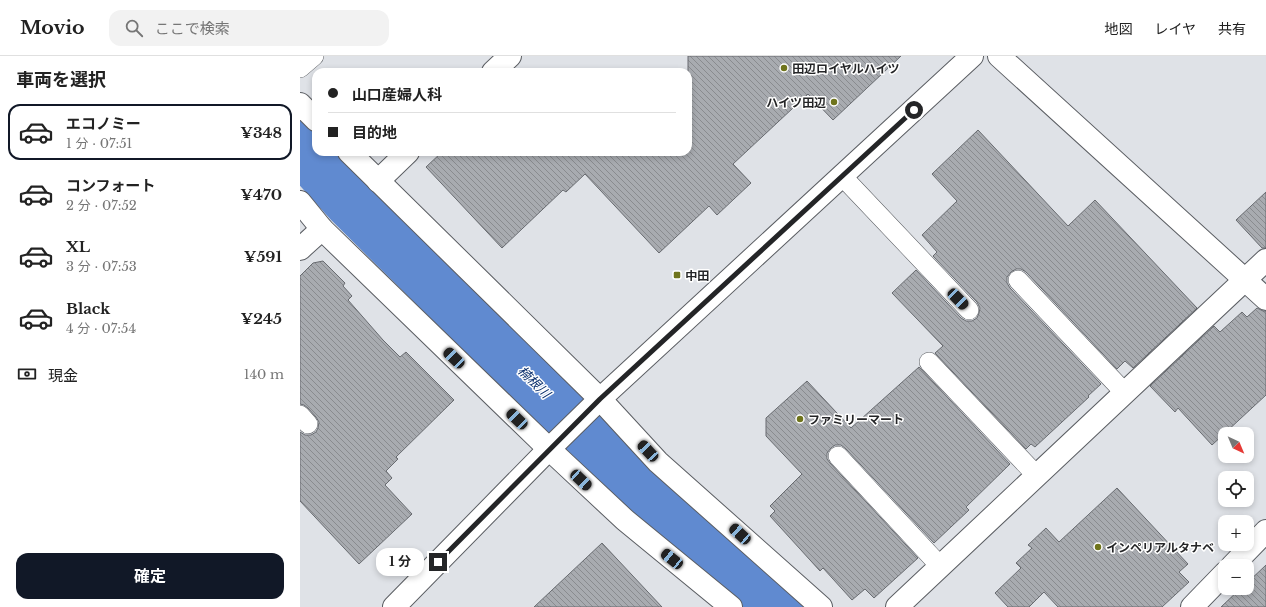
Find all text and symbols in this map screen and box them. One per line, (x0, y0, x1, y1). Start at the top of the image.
search box (109, 10, 389, 46)
text: Movio (20, 16, 85, 39)
icon: search (123, 17, 145, 39)
text: ここで検索 (155, 19, 230, 38)
text: 地図 (1104, 20, 1132, 38)
text: レイヤ (1154, 20, 1196, 38)
text: 共有 (1218, 20, 1246, 38)
place label: 田辺ロイヤルハイツ (792, 61, 899, 76)
marker: 田辺ロイヤルハイツ (779, 63, 789, 73)
text: 車両を選択 (16, 69, 106, 91)
text: 山口産婦人科 (352, 85, 442, 104)
place label: ハイツ田辺 (766, 95, 826, 110)
marker: ハイツ田辺 (829, 97, 839, 107)
route start (905, 101, 923, 119)
icon: car (18, 114, 54, 150)
text: エコノミー (66, 114, 141, 133)
text: ¥348 (240, 123, 282, 142)
text: 目的地 (352, 123, 397, 142)
text: 1 分 · 07:51 (66, 135, 132, 152)
icon: car (18, 176, 54, 212)
text: コンフォート (66, 176, 156, 195)
text: ¥470 (240, 185, 282, 204)
text: 2 分 · 07:52 (66, 197, 137, 214)
text: XL (66, 237, 90, 256)
icon: car (18, 238, 54, 274)
text: ¥591 (244, 247, 282, 266)
text: 3 分 · 07:53 (66, 258, 137, 275)
place label: 中田 (685, 268, 709, 283)
marker: 中田 (672, 270, 682, 280)
car (945, 286, 971, 312)
text: Black (66, 299, 110, 318)
icon: car (18, 300, 54, 336)
text: ¥245 (241, 309, 282, 328)
text: 4 分 · 07:54 (66, 320, 136, 337)
car (441, 345, 467, 371)
water label: 楠根川 (514, 362, 555, 403)
icon: cash (16, 363, 38, 385)
text: 現金 (48, 366, 78, 385)
text: 140 m (244, 366, 284, 383)
car (504, 406, 530, 432)
place label: ファミリーマート (808, 412, 904, 427)
marker: ファミリーマート (795, 414, 805, 424)
north arrow (1218, 427, 1254, 463)
map controls (1218, 427, 1254, 595)
car (635, 438, 661, 464)
car (568, 467, 594, 493)
button: locate (1218, 471, 1254, 507)
button: + (1218, 515, 1254, 551)
car (727, 522, 753, 546)
place label: インペリアルタナベ (1106, 540, 1214, 555)
marker: インペリアルタナベ (1093, 542, 1103, 552)
car (659, 547, 685, 571)
callout: 1 分 (376, 548, 424, 576)
button: 確定 (16, 553, 284, 599)
text: 1 分 (389, 553, 411, 570)
route end (429, 553, 447, 571)
button: − (1218, 559, 1254, 595)

